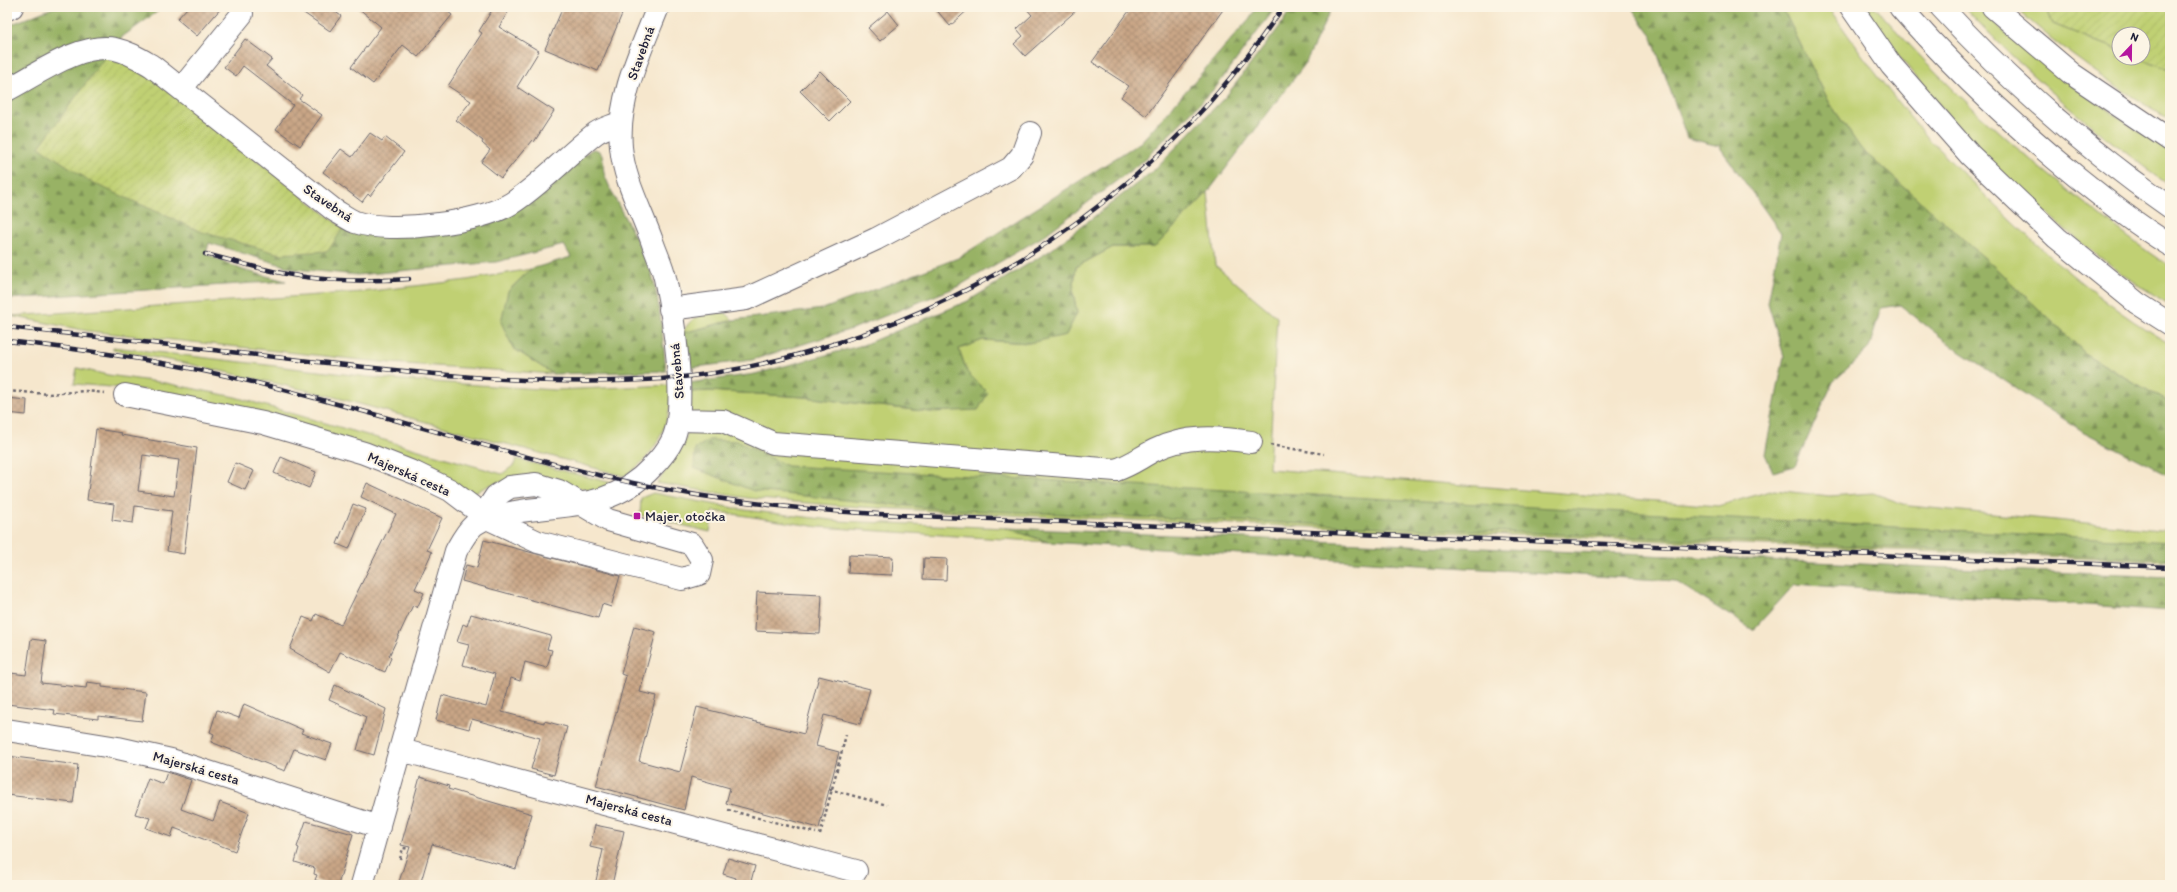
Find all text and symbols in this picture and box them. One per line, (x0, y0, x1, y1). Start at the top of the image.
street label: Stavebná (623, 23, 659, 82)
north arrow (2111, 26, 2151, 66)
text: N (2129, 30, 2140, 45)
street label: Stavebná (300, 180, 357, 226)
street label: Stavebná (666, 342, 688, 400)
street label: Majerská cesta (365, 448, 453, 500)
place label: Majer, otočka (645, 508, 725, 525)
marker: Majer, otočka (632, 511, 642, 521)
street label: Majerská cesta (151, 748, 241, 788)
street label: Majerská cesta (584, 790, 674, 830)

